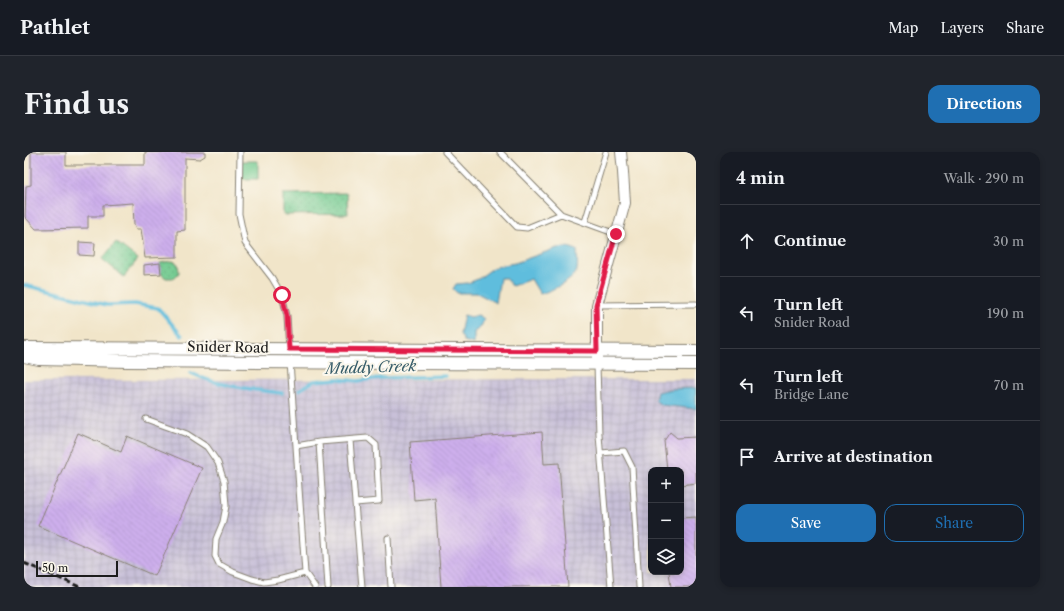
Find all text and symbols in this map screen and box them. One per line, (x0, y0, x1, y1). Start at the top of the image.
text: Pathlet (20, 16, 90, 39)
text: Map (888, 19, 918, 37)
text: Layers (940, 19, 984, 37)
text: Share (1006, 19, 1044, 37)
button: Directions (928, 85, 1040, 123)
text: Find us (24, 87, 129, 121)
text: 4 min (736, 168, 785, 188)
text: Walk · 290 m (943, 170, 1024, 186)
route end (607, 225, 625, 243)
icon: ahead (736, 230, 758, 252)
text: Continue (774, 231, 846, 250)
text: 30 m (993, 233, 1024, 249)
route start (273, 286, 291, 304)
text: Turn left (774, 295, 843, 314)
icon: left (736, 302, 758, 324)
text: 190 m (987, 305, 1024, 321)
text: Snider Road (774, 314, 850, 330)
street label: Snider Road (187, 337, 269, 357)
water label: Muddy Creek (323, 356, 417, 378)
text: Turn left (774, 367, 843, 386)
icon: left (736, 374, 758, 396)
text: 70 m (994, 377, 1024, 393)
text: Bridge Lane (774, 386, 849, 402)
icon: arrive (736, 446, 758, 468)
text: Arrive at destination (774, 447, 933, 466)
map controls (648, 467, 684, 575)
button: + (648, 467, 684, 503)
button: − (648, 503, 684, 539)
button: Save (736, 504, 876, 542)
button: Share (884, 504, 1024, 542)
button: layers (648, 539, 684, 575)
scale bar (36, 559, 118, 578)
text: 50 m (42, 561, 68, 575)

